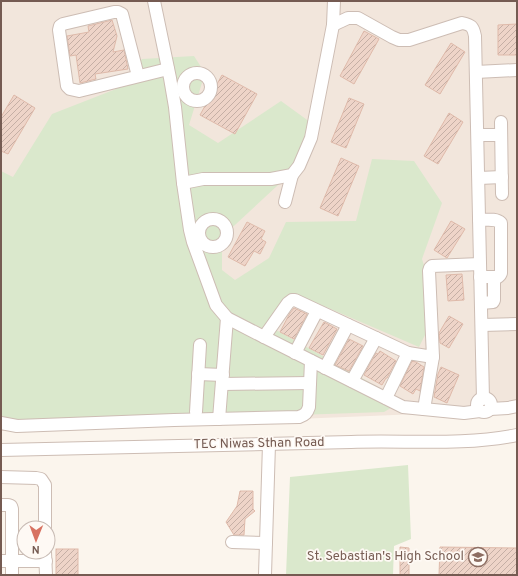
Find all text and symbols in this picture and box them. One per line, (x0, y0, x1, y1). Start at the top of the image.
street label: TEC Niwas Sthan Road (193, 435, 325, 453)
north arrow (16, 520, 56, 560)
text: N (32, 542, 40, 556)
school or university icon: St. Sebastian's High School (467, 546, 489, 568)
place label: St. Sebastian's High School (307, 549, 464, 565)

